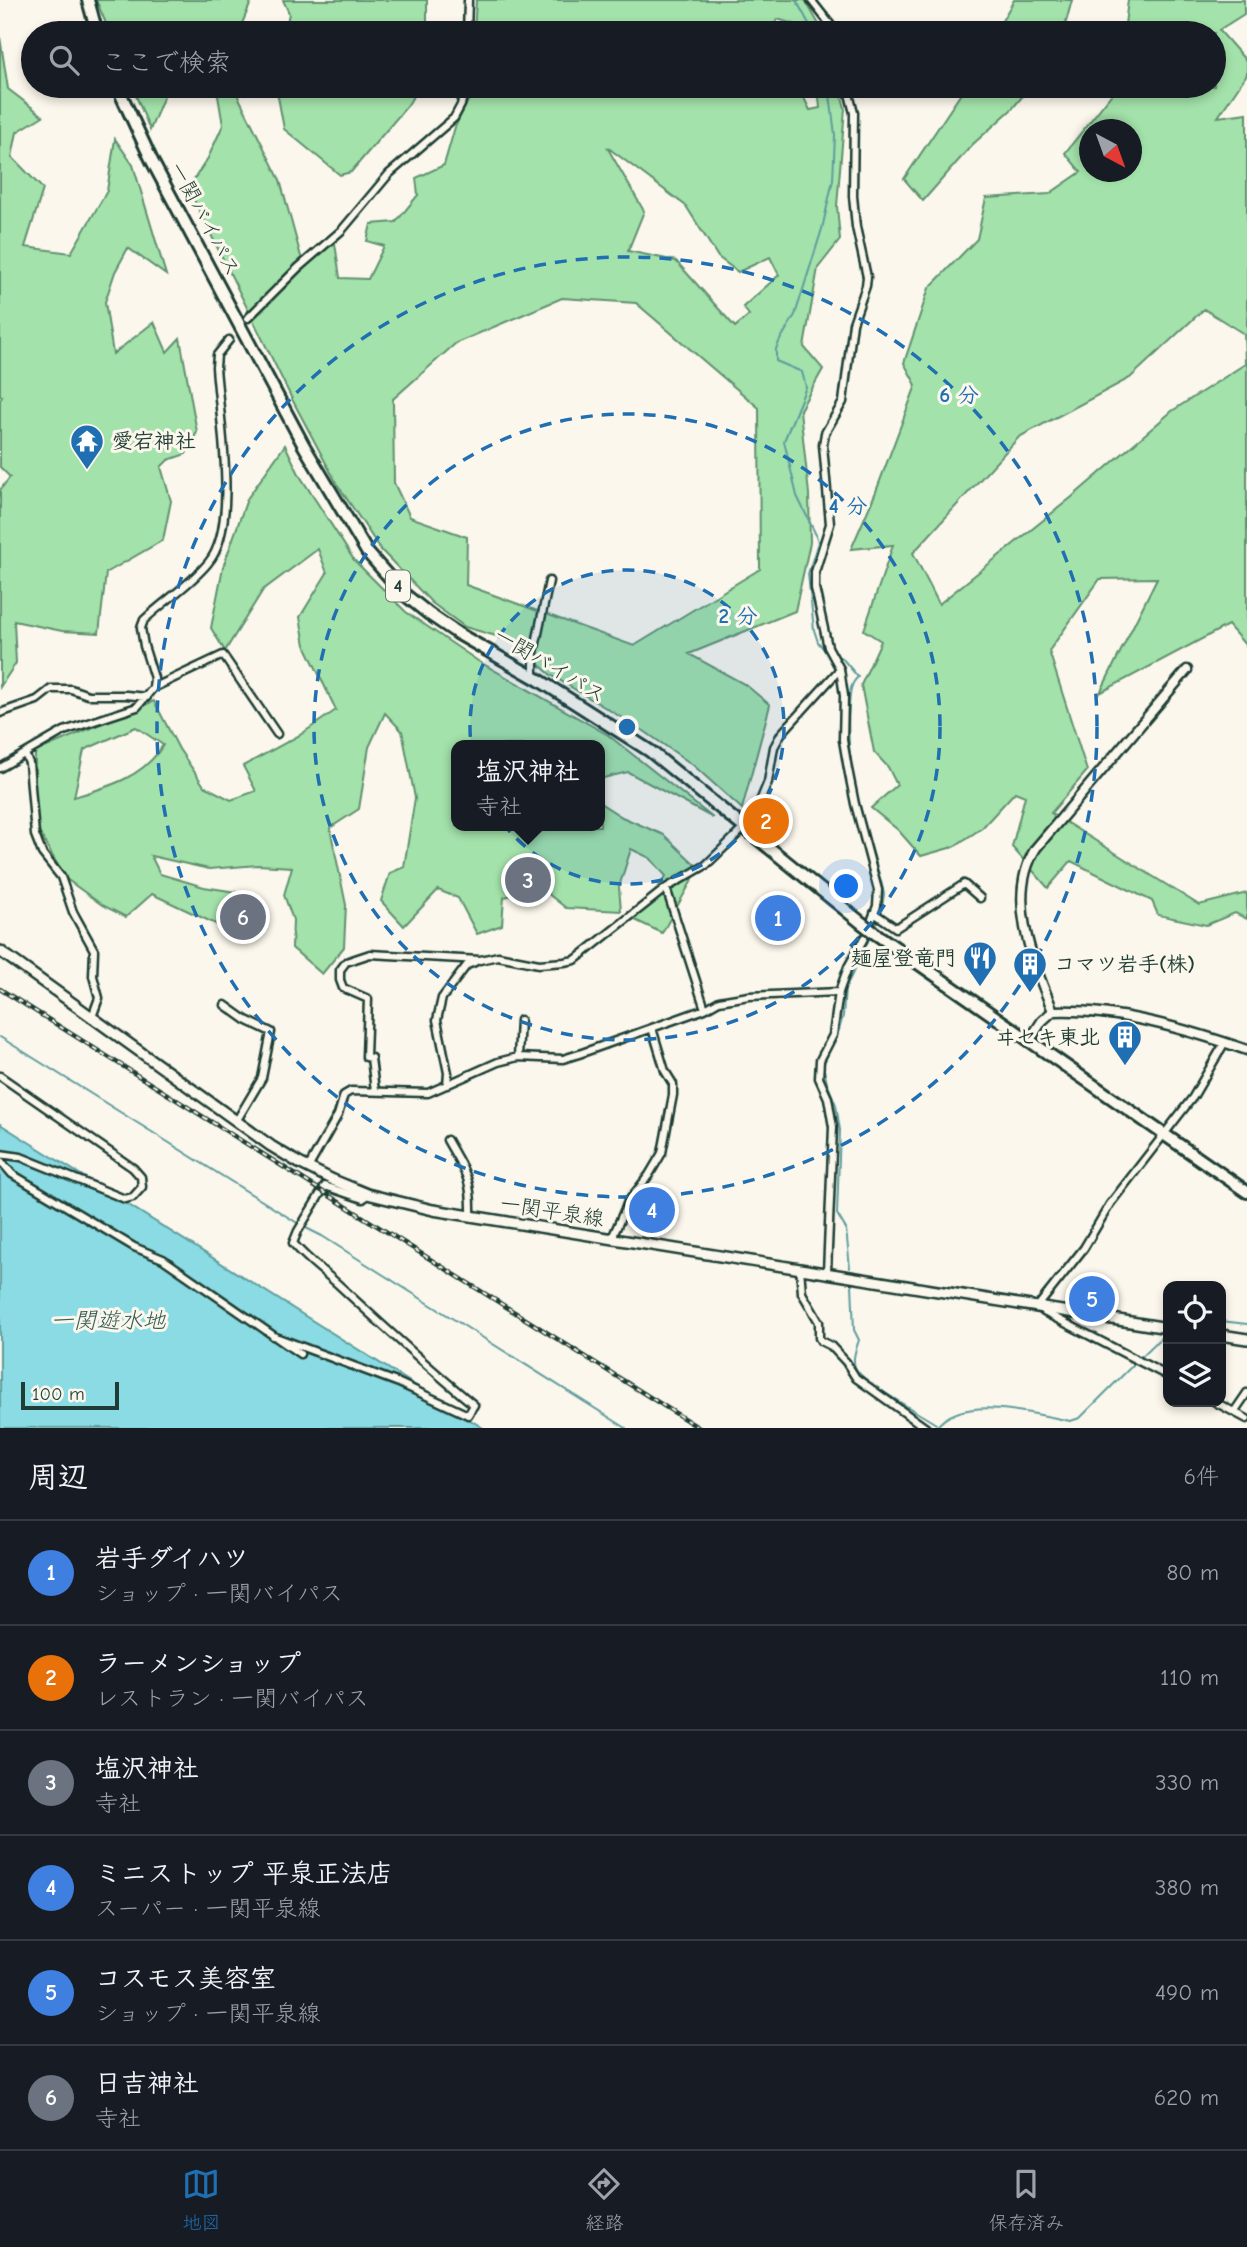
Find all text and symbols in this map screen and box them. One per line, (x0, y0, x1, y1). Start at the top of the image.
search box (21, 21, 1226, 98)
icon: search (45, 41, 83, 79)
text: ここで検索 (101, 48, 231, 78)
north arrow (1079, 119, 1142, 182)
street label: 一関バイパス (165, 158, 245, 280)
text: 6 分 (939, 383, 979, 407)
temple icon: 愛宕神社 (68, 422, 106, 471)
place label: 愛宕神社 (112, 429, 196, 453)
text: 4 分 (829, 494, 867, 518)
road number: 4 (386, 570, 410, 601)
text: 2 分 (719, 604, 757, 628)
street label: 一関バイパス (490, 622, 610, 708)
centre of rings (615, 715, 639, 739)
popup (451, 740, 605, 831)
text: 塩沢神社 (476, 757, 580, 787)
text: 寺社 (476, 793, 522, 820)
pin: 2 (743, 795, 789, 847)
pin: 3 (505, 854, 551, 906)
your location (829, 869, 863, 903)
pin: 6 (220, 891, 266, 943)
pin: 1 (755, 892, 801, 944)
restaurant icon: 麺屋登竜門 (961, 939, 999, 988)
building icon: コマツ岩手(株) (1011, 945, 1049, 994)
place label: 麺屋登竜門 (851, 946, 956, 970)
place label: コマツ岩手(株) (1054, 952, 1195, 976)
building icon: ヰセキ東北 (1106, 1018, 1144, 1067)
place label: ヰセキ東北 (995, 1025, 1100, 1049)
pin: 4 (629, 1184, 675, 1236)
street label: 一関平泉線 (498, 1191, 606, 1231)
pin: 5 (1069, 1273, 1115, 1325)
map controls (1163, 1281, 1226, 1407)
button: locate (1163, 1281, 1226, 1344)
water label: 一関遊水地 (51, 1307, 167, 1334)
button: layers (1163, 1344, 1226, 1407)
scale bar (21, 1379, 119, 1411)
text: 100 m (32, 1383, 85, 1405)
text: 周辺 (28, 1460, 88, 1495)
text: 6件 (1184, 1463, 1219, 1490)
text: 岩手ダイハツ (95, 1544, 248, 1574)
text: 1 (46, 1559, 56, 1586)
text: 80 m (1166, 1559, 1219, 1586)
text: ショップ · 一関バイパス (95, 1580, 343, 1607)
text: ラーメンショップ (95, 1649, 301, 1679)
text: 2 (45, 1664, 57, 1691)
text: 110 m (1160, 1664, 1219, 1691)
text: レストラン · 一関バイパス (95, 1685, 369, 1712)
text: 塩沢神社 (95, 1754, 199, 1784)
text: 3 (45, 1769, 57, 1796)
text: 330 m (1155, 1769, 1219, 1796)
text: 寺社 (95, 1790, 141, 1817)
text: ミニストップ 平泉正法店 (95, 1859, 393, 1889)
text: 4 (46, 1874, 56, 1901)
text: 380 m (1155, 1874, 1219, 1901)
text: スーパー · 一関平泉線 (95, 1895, 321, 1922)
text: コスモス美容室 (95, 1964, 276, 1994)
text: 5 (45, 1979, 57, 2006)
text: 490 m (1155, 1979, 1219, 2006)
text: ショップ · 一関平泉線 (95, 2000, 321, 2027)
text: 日吉神社 (95, 2069, 199, 2099)
text: 6 (45, 2084, 57, 2111)
text: 620 m (1154, 2084, 1219, 2111)
text: 寺社 (95, 2105, 141, 2132)
tab: 地図 (182, 2165, 221, 2234)
tab: 経路 (585, 2165, 624, 2234)
tab: 保存済み (988, 2165, 1065, 2234)

